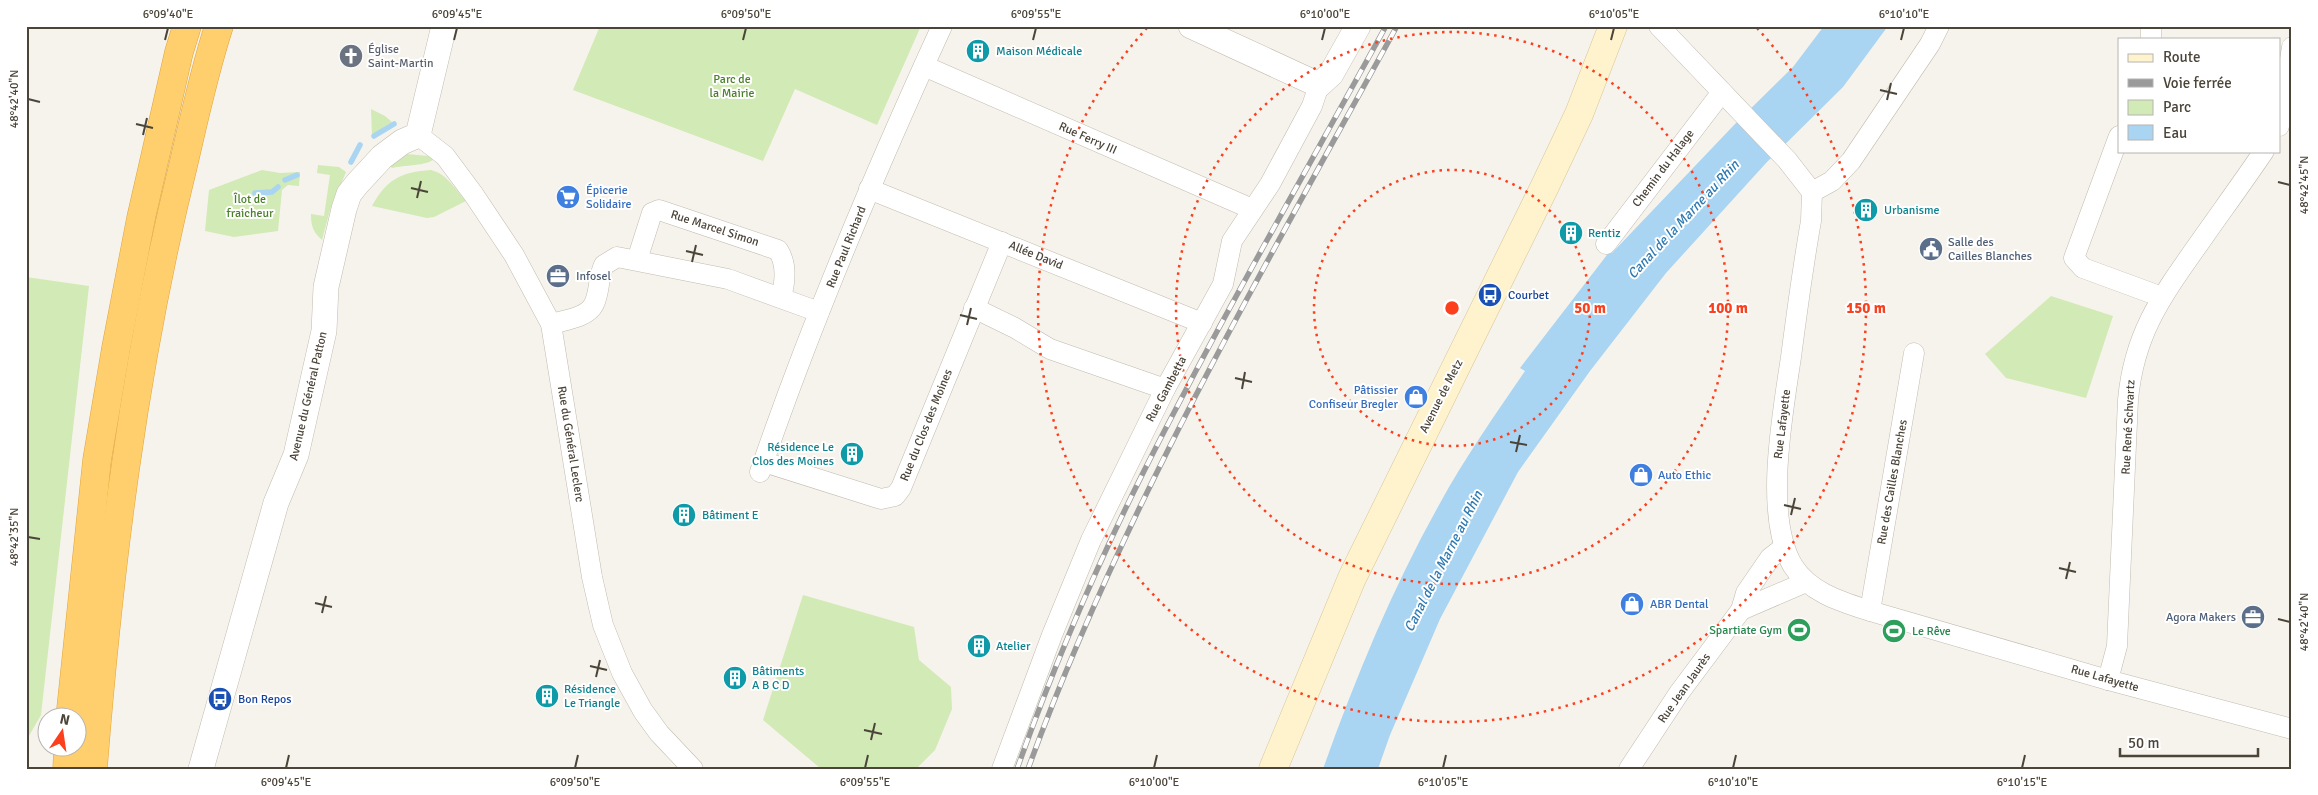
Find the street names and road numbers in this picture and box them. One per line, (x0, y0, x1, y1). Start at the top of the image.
street label: Rue Ferry III (1056, 119, 1119, 158)
street label: Chemin du Halage (1629, 126, 1698, 210)
street label: Rue Paul Richard (823, 204, 870, 290)
street label: Rue Marcel Simon (669, 207, 761, 250)
street label: Allée David (1007, 238, 1065, 273)
street label: Avenue du Général Patton (286, 330, 331, 462)
street label: Rue Gambetta (1143, 354, 1190, 425)
street label: Avenue de Metz (1416, 357, 1466, 436)
street label: Rue du Clos des Moines (897, 367, 956, 483)
street label: Rue René Schvartz (2119, 379, 2138, 475)
street label: Rue du Général Leclerc (554, 385, 587, 504)
street label: Rue Lafayette (1771, 388, 1794, 460)
street label: Rue des Cailles Blanches (1874, 419, 1911, 546)
street label: Rue Jean Jaurès (1655, 650, 1714, 726)
street label: Rue Lafayette (2069, 662, 2141, 695)

